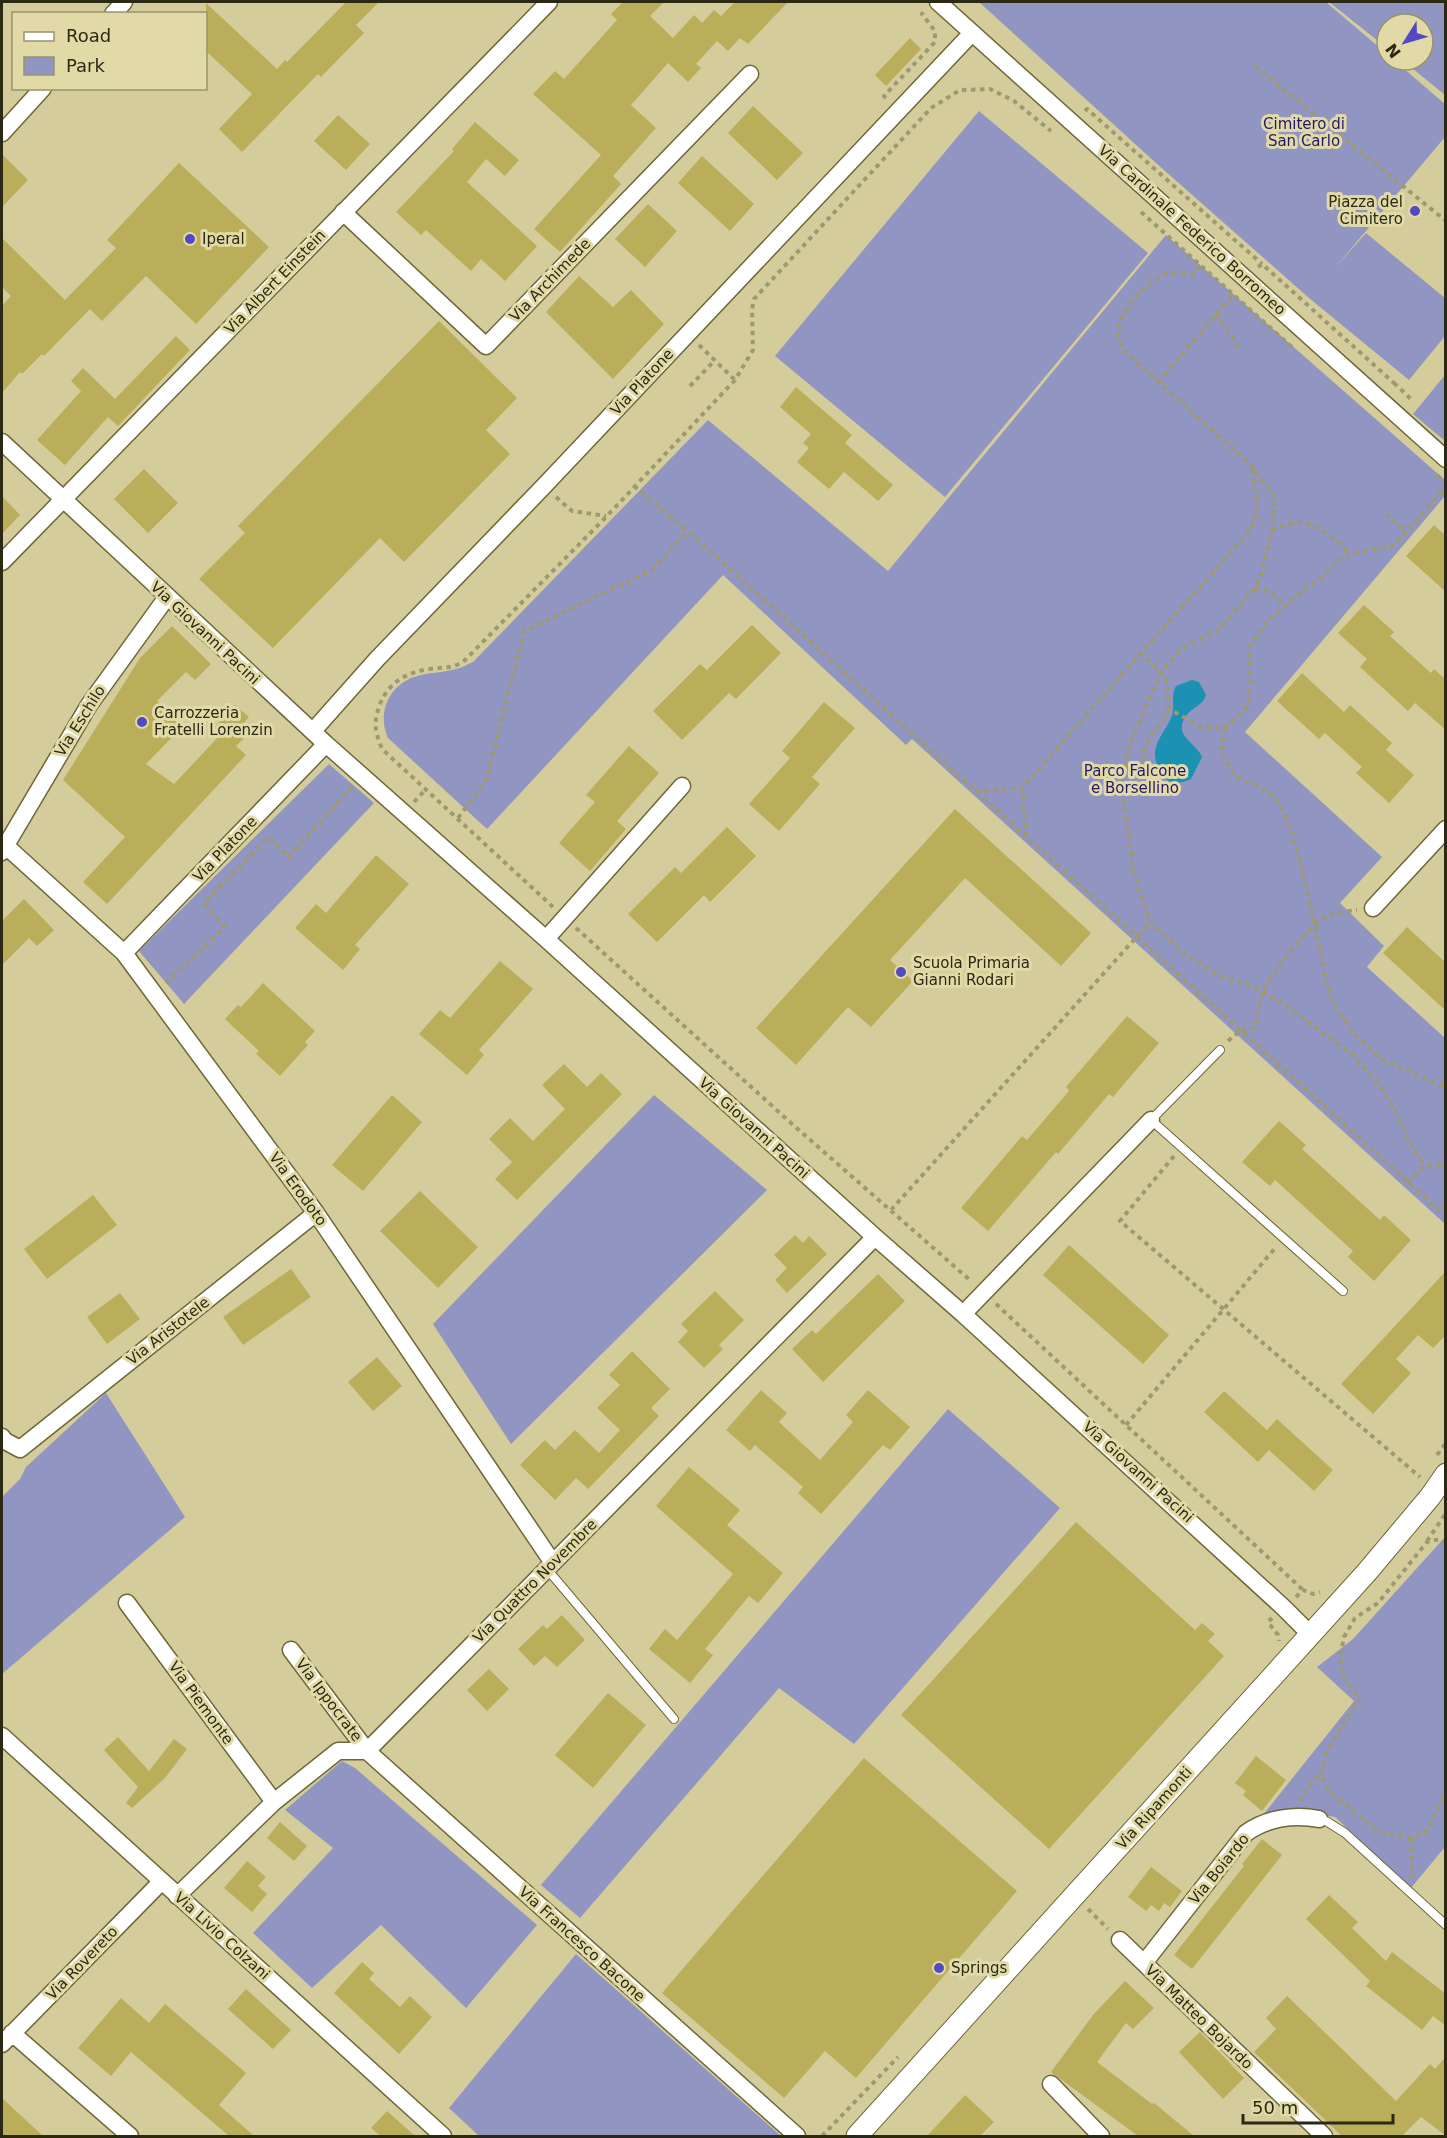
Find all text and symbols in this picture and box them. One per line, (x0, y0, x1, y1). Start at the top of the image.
legend (12, 12, 207, 90)
north arrow (1375, 12, 1435, 72)
text: Road (66, 25, 111, 46)
text: N (1382, 40, 1405, 62)
text: Park (66, 55, 105, 76)
park label: Cimitero di San Carlo (1263, 115, 1345, 150)
street label: Via Cardinale Federico Borromeo (1095, 141, 1289, 319)
place label: Piazza del Cimitero (1328, 193, 1403, 228)
marker: Piazza del Cimitero (1408, 204, 1422, 218)
street label: Via Albert Einstein (221, 226, 329, 338)
place label: Iperal (202, 230, 245, 248)
marker: Iperal (183, 232, 197, 246)
street label: Via Archimede (506, 235, 594, 325)
street label: Via Platone (607, 345, 677, 419)
street label: Via Giovanni Pacini (147, 578, 263, 688)
street label: Via Eschilo (51, 682, 109, 760)
place label: Carrozzeria Fratelli Lorenzin (154, 704, 273, 739)
marker: Carrozzeria Fratelli Lorenzin (135, 715, 149, 729)
park label: Parco Falcone e Borsellino (1084, 762, 1186, 797)
street label: Via Platone (189, 812, 261, 886)
place label: Scuola Primaria Gianni Rodari (913, 954, 1030, 989)
marker: Scuola Primaria Gianni Rodari (894, 965, 908, 979)
street label: Via Giovanni Pacini (695, 1074, 813, 1182)
street label: Via Erodoto (265, 1149, 331, 1229)
street label: Via Aristotele (123, 1293, 213, 1369)
street label: Via Giovanni Pacini (1079, 1418, 1197, 1526)
street label: Via Quattro Novembre (469, 1515, 601, 1647)
street label: Via Ippocrate (292, 1655, 366, 1745)
street label: Via Piemonte (165, 1658, 237, 1748)
street label: Via Ripamonti (1112, 1763, 1196, 1853)
street label: Via Boiardo (1185, 1830, 1253, 1908)
street label: Via Francesco Bacone (515, 1883, 649, 2005)
street label: Via Livio Colzani (171, 1888, 273, 1984)
street label: Via Rovereto (42, 1923, 122, 2003)
place label: Springs (951, 1959, 1007, 1977)
marker: Springs (932, 1961, 946, 1975)
street label: Via Matteo Bojardo (1141, 1961, 1257, 2073)
scale bar (1243, 2087, 1393, 2125)
text: 50 m (1252, 2097, 1298, 2118)

